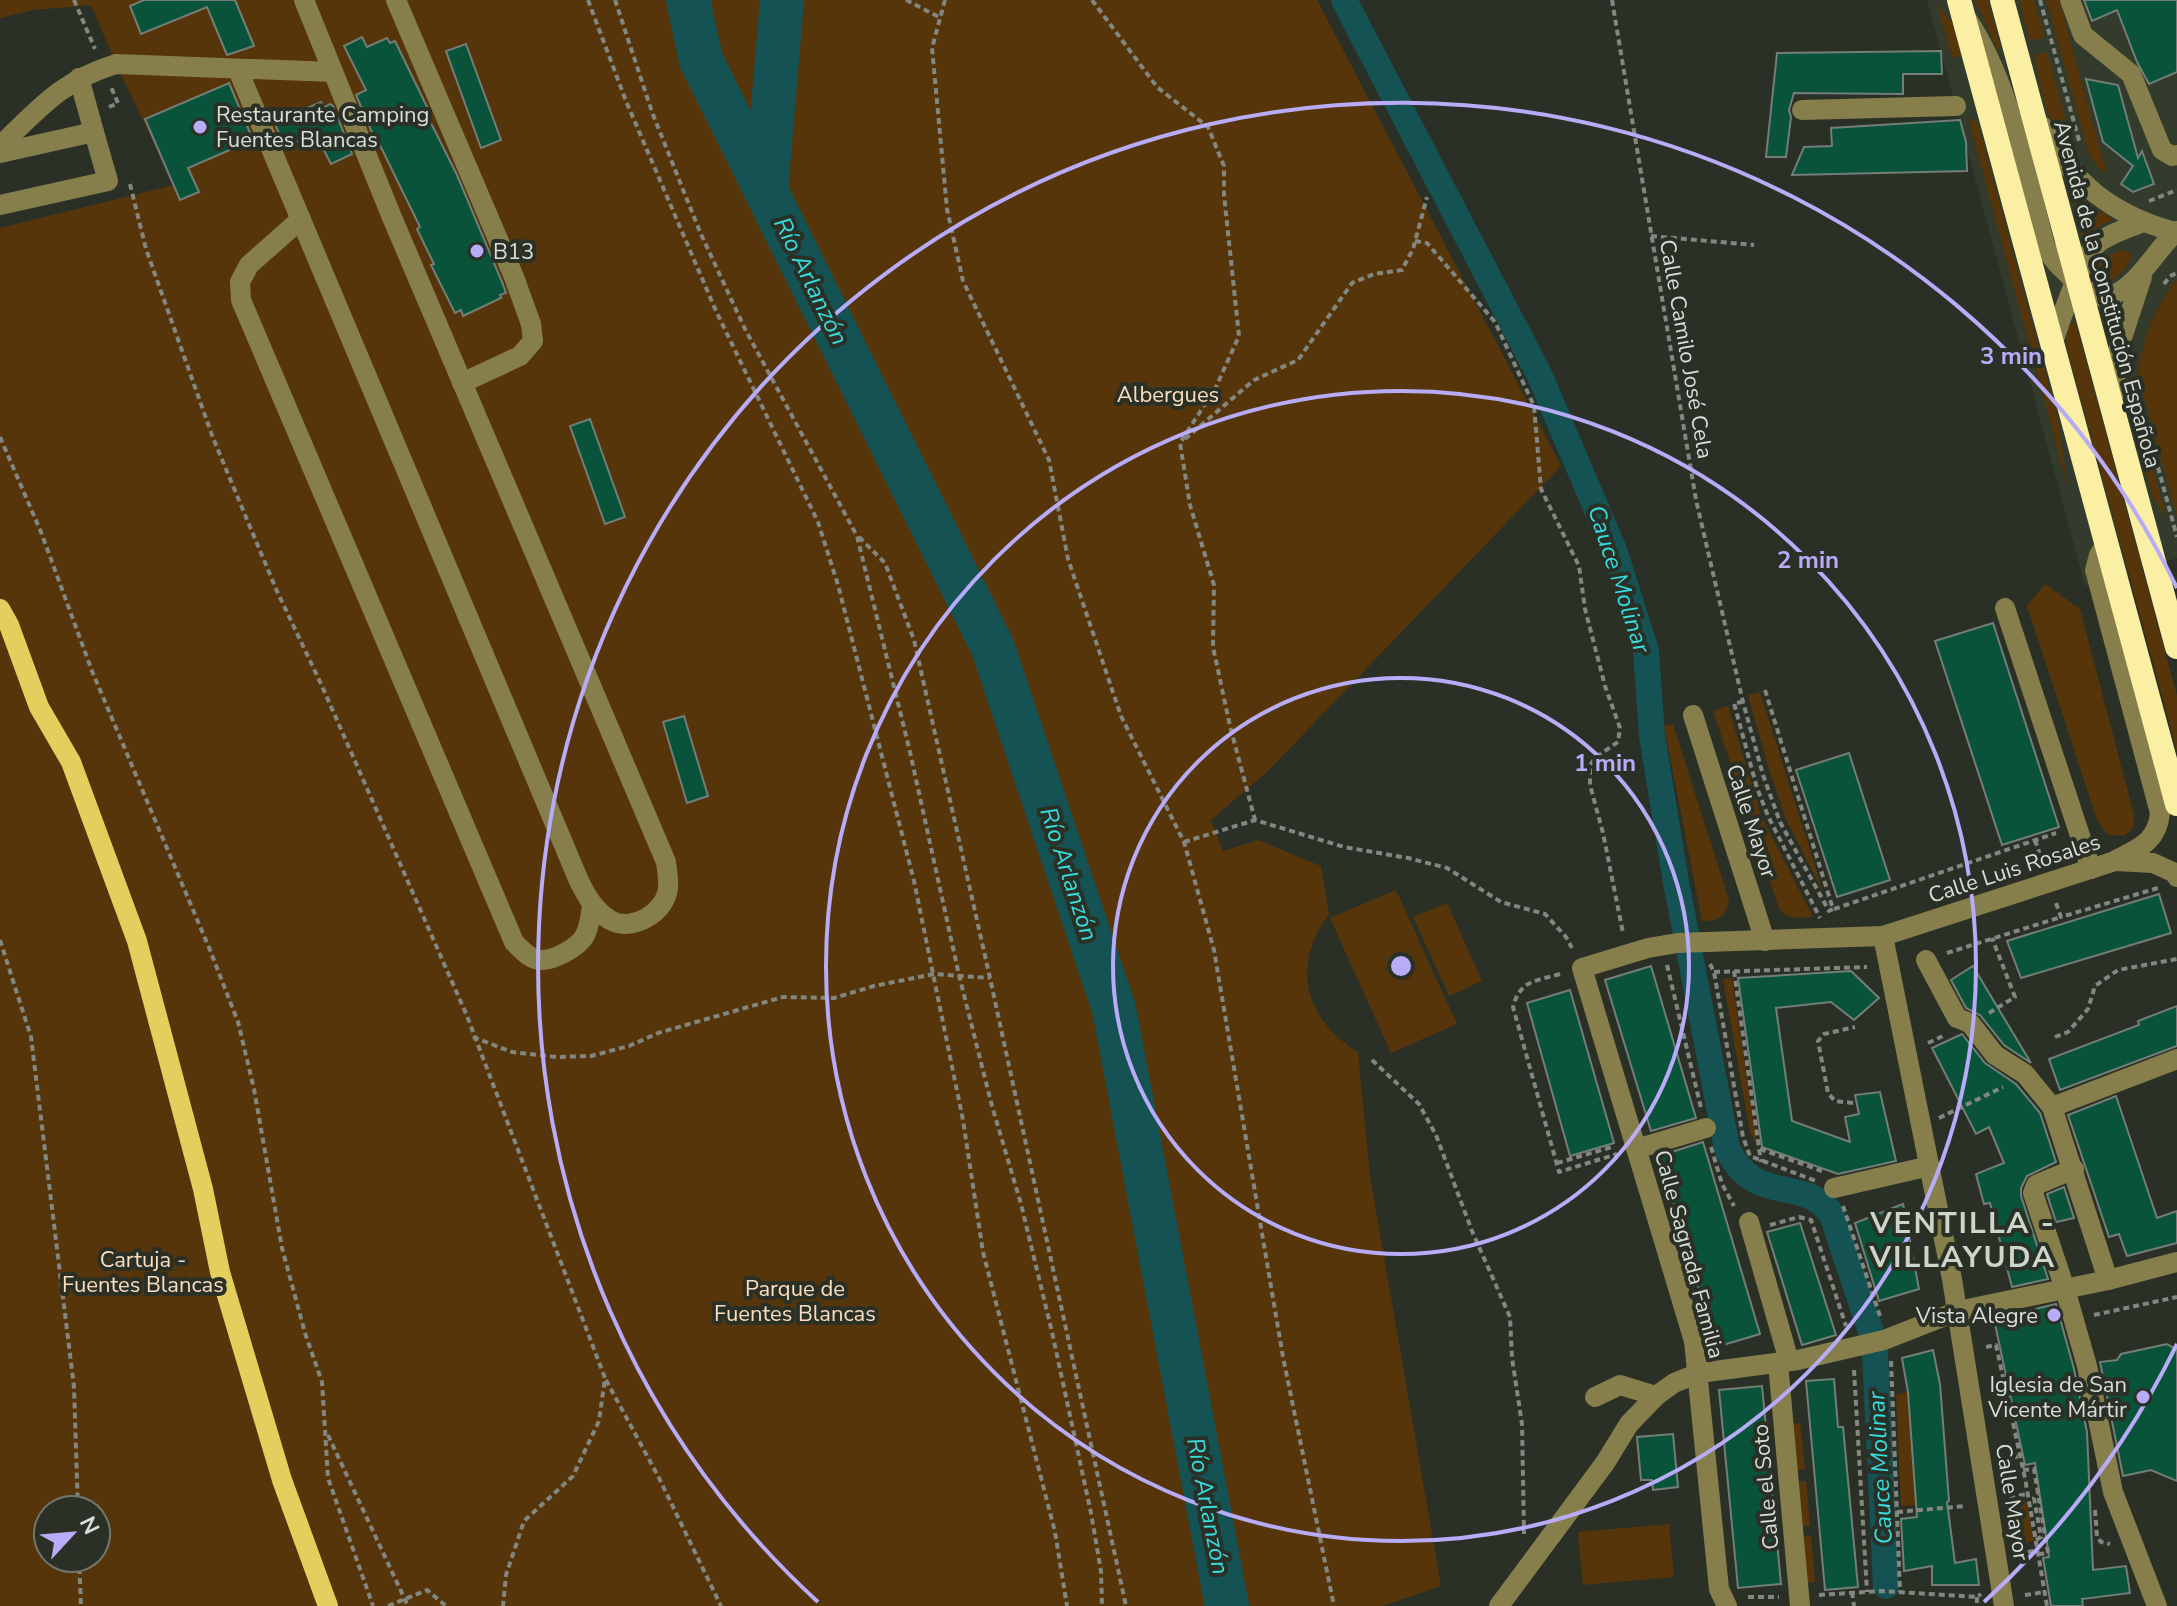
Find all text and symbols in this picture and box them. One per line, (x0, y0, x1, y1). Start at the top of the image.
place label: Restaurante Camping Fuentes Blancas (216, 100, 429, 155)
street label: Avenida de la Constitución Española (2046, 117, 2168, 471)
marker: Restaurante Camping Fuentes Blancas (191, 118, 209, 136)
water label: Río Arlanzón (766, 212, 856, 350)
place label: B13 (493, 237, 534, 267)
street label: Calle Camilo José Cela (1652, 237, 1720, 461)
marker: B13 (468, 242, 486, 260)
text: 3 min (1980, 340, 2042, 372)
park label: Albergues (1117, 380, 1219, 410)
water label: Cauce Molinar (1580, 501, 1658, 658)
text: 2 min (1777, 544, 1839, 576)
text: 1 min (1574, 747, 1636, 779)
street label: Calle Mayor (1719, 761, 1784, 882)
water label: Río Arlanzón (1032, 803, 1106, 945)
street label: Calle Luis Rosales (1924, 827, 2104, 911)
centre of rings (1387, 952, 1415, 980)
street label: Calle Sagrada Familia (1647, 1147, 1731, 1362)
district label: VENTILLA - VILLAYUDA (1869, 1203, 2056, 1278)
park label: Cartuja - Fuentes Blancas (62, 1245, 224, 1300)
park label: Parque de Fuentes Blancas (714, 1274, 876, 1329)
place label: Vista Alegre (1915, 1301, 2038, 1331)
marker: Vista Alegre (2045, 1306, 2063, 1324)
place label: Iglesia de San Vicente Mártir (1987, 1370, 2127, 1425)
marker: Iglesia de San Vicente Mártir (2134, 1388, 2152, 1406)
water label: Cauce Molinar (1860, 1389, 1900, 1545)
street label: Calle el Soto (1746, 1423, 1786, 1551)
water label: Río Arlanzón (1179, 1435, 1237, 1577)
street label: Calle Mayor (1988, 1442, 2036, 1563)
north arrow (32, 1494, 112, 1574)
text: N (72, 1512, 106, 1540)

